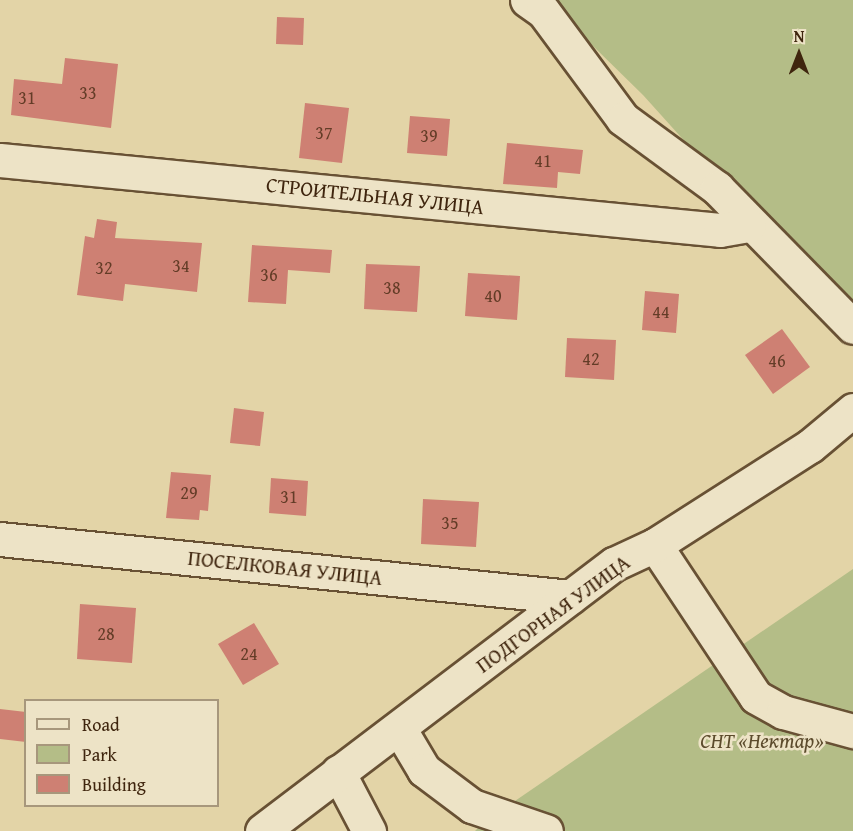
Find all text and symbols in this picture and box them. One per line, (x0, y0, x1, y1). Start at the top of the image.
north arrow (769, 24, 829, 84)
text: N (794, 24, 804, 48)
house number: 33 (79, 82, 97, 104)
house number: 31 (18, 87, 36, 109)
house number: 37 (315, 122, 333, 144)
house number: 39 (420, 125, 438, 147)
house number: 41 (534, 150, 552, 172)
street label: СТРОИТЕЛЬНАЯ УЛИЦА (265, 172, 485, 220)
house number: 34 (172, 255, 190, 277)
house number: 32 (95, 257, 113, 279)
house number: 36 (260, 264, 278, 286)
house number: 38 (383, 277, 401, 299)
house number: 40 (484, 285, 502, 307)
house number: 44 (652, 301, 670, 323)
house number: 42 (582, 348, 600, 370)
house number: 46 (768, 350, 786, 372)
house number: 29 (180, 482, 198, 504)
house number: 31 (280, 486, 298, 508)
house number: 35 (441, 512, 459, 534)
street label: ПОСЕЛКОВАЯ УЛИЦА (186, 545, 384, 591)
street label: ПОДГОРНАЯ УЛИЦА (471, 550, 635, 678)
house number: 28 (97, 623, 115, 645)
house number: 24 (240, 643, 258, 665)
legend (24, 699, 219, 807)
text: Road (82, 711, 120, 738)
park label: СНТ «Нектар» (700, 728, 824, 754)
text: Park (82, 741, 117, 768)
text: Building (82, 771, 146, 798)

